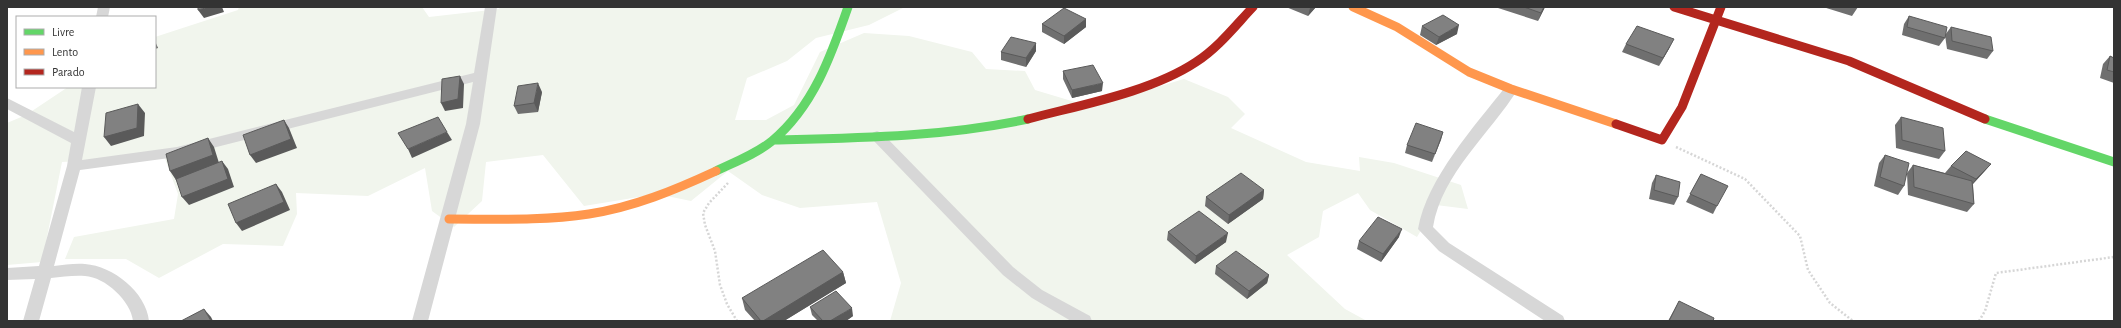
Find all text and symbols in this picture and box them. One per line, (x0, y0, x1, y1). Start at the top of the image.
legend (16, 16, 156, 88)
text: Livre (52, 26, 74, 38)
text: Lento (52, 46, 78, 58)
text: Parado (52, 66, 85, 78)

